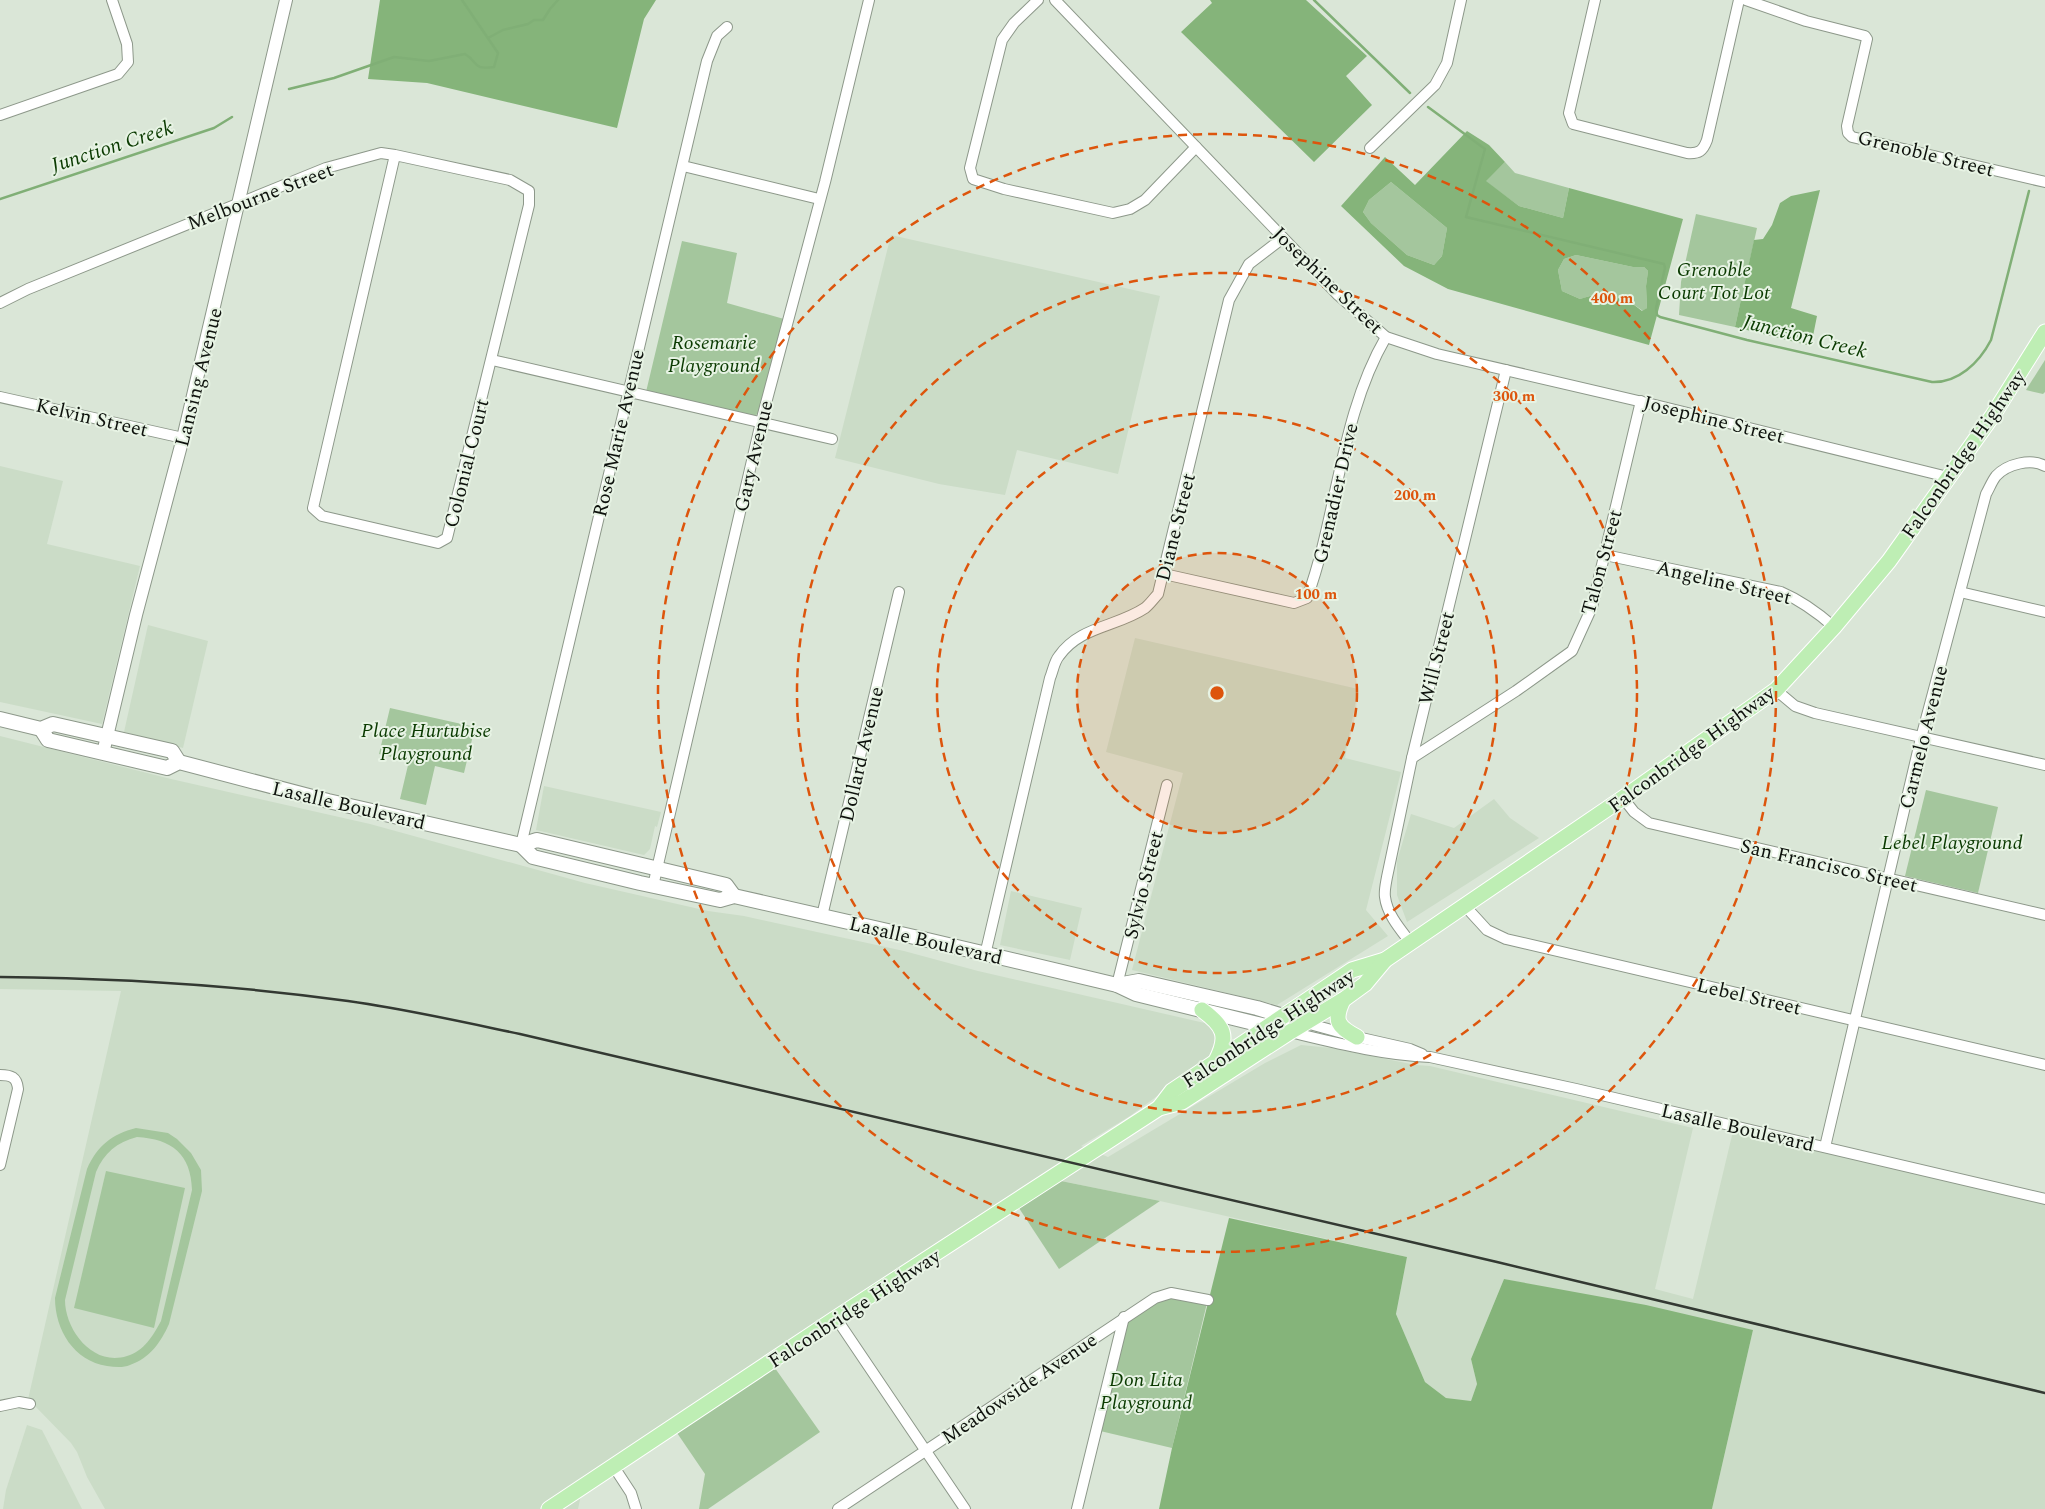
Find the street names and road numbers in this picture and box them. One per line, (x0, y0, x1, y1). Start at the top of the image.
street label: Grenoble Street (1854, 123, 1997, 185)
street label: Melbourne Street (183, 155, 338, 239)
street label: Josephine Street (1265, 220, 1390, 342)
street label: Lansing Avenue (167, 305, 231, 450)
street label: Rose Marie Avenue (585, 346, 653, 520)
street label: Falconbridge Highway (1894, 363, 2034, 545)
street label: Josephine Street (1640, 388, 1787, 452)
street label: Kelvin Street (33, 390, 151, 445)
street label: Colonial Court (436, 396, 497, 531)
street label: Gary Avenue (727, 397, 781, 515)
street label: Grenadier Drive (1305, 420, 1367, 566)
street label: Diane Street (1148, 470, 1204, 584)
street label: Talon Street (1573, 506, 1630, 618)
street label: Angeline Street (1653, 553, 1794, 613)
street label: Will Street (1411, 609, 1463, 708)
street label: Carmelo Avenue (1892, 662, 1956, 812)
street label: Falconbridge Highway (1602, 678, 1783, 821)
street label: Dollard Avenue (832, 684, 892, 825)
street label: Lasalle Boulevard (269, 774, 428, 838)
street label: Sylvio Street (1116, 828, 1172, 943)
street label: San Francisco Street (1737, 831, 1920, 901)
street label: Lasalle Boulevard (846, 909, 1005, 973)
street label: Falconbridge Highway (1176, 961, 1362, 1096)
street label: Lebel Street (1693, 970, 1804, 1024)
street label: Lasalle Boulevard (1658, 1096, 1817, 1160)
street label: Falconbridge Highway (762, 1241, 948, 1376)
street label: Meadowside Avenue (935, 1325, 1104, 1452)

